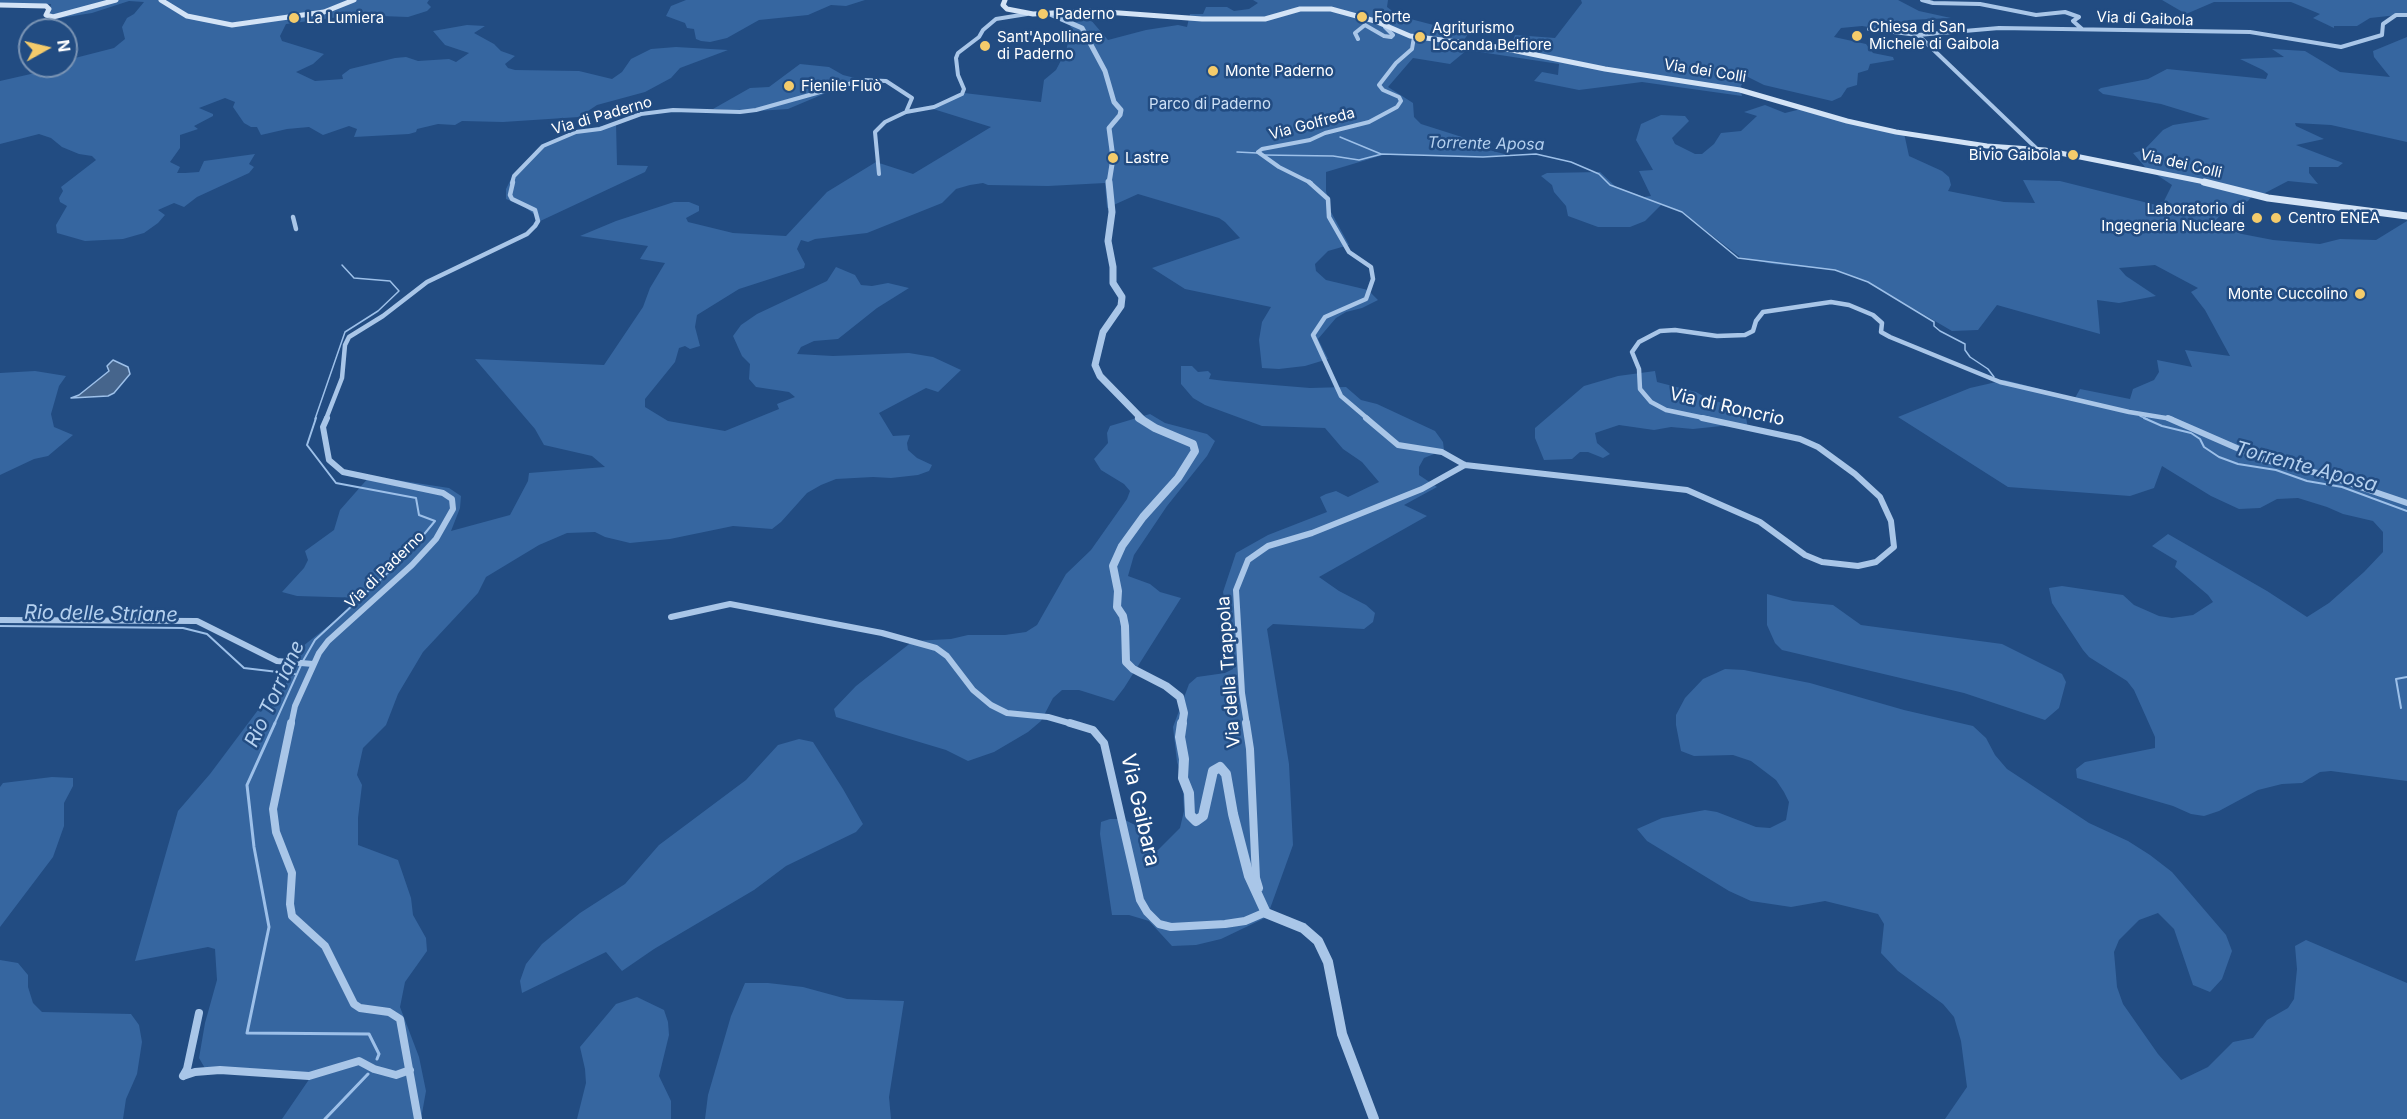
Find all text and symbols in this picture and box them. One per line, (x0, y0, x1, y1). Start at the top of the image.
place label: Paderno (1055, 5, 1115, 23)
marker: Paderno (1036, 7, 1050, 21)
place label: Forte (1374, 8, 1411, 26)
street label: Via di Gaibola (2096, 8, 2194, 30)
place label: La Lumiera (306, 9, 384, 27)
marker: Forte (1355, 10, 1369, 24)
marker: La Lumiera (287, 11, 301, 25)
north arrow (18, 18, 78, 78)
place label: Chiesa di San Michele di Gaibola (1869, 18, 1999, 53)
place label: Agriturismo Locanda Belfiore (1432, 19, 1552, 54)
place label: Sant'Apollinare di Paderno (997, 28, 1103, 63)
marker: Chiesa di San Michele di Gaibola (1850, 29, 1864, 43)
marker: Agriturismo Locanda Belfiore (1413, 30, 1427, 44)
text: N (53, 38, 75, 53)
marker: Sant'Apollinare di Paderno (978, 39, 992, 53)
street label: Via dei Colli (1662, 56, 1748, 86)
place label: Monte Paderno (1225, 62, 1334, 80)
marker: Monte Paderno (1206, 64, 1220, 78)
place label: Fienile Fluò (801, 77, 882, 95)
marker: Fienile Fluò (782, 79, 796, 93)
street label: Via di Paderno (550, 93, 654, 139)
park label: Parco di Paderno (1149, 95, 1271, 113)
street label: Via Golfreda (1267, 104, 1357, 144)
water label: Torrente Aposa (1427, 133, 1545, 155)
place label: Bivio Gaibola (1969, 146, 2061, 164)
street label: Via dei Colli (2138, 146, 2224, 182)
marker: Bivio Gaibola (2066, 148, 2080, 162)
place label: Lastre (1125, 149, 1169, 167)
marker: Lastre (1106, 151, 1120, 165)
place label: Laboratorio di Ingegneria Nucleare (2101, 200, 2245, 235)
place label: Centro ENEA (2288, 209, 2380, 227)
marker: Laboratorio di Ingegneria Nucleare (2250, 211, 2264, 225)
marker: Centro ENEA (2269, 211, 2283, 225)
place label: Monte Cuccolino (2228, 285, 2348, 303)
marker: Monte Cuccolino (2353, 287, 2367, 301)
street label: Via di Roncrio (1667, 383, 1787, 431)
water label: Torrente Aposa (2232, 436, 2380, 498)
street label: Via di Paderno (342, 528, 428, 612)
street label: Via della Trappola (1213, 595, 1245, 749)
water label: Rio delle Striane (24, 601, 178, 627)
water label: Rio Torriane (240, 637, 310, 751)
street label: Via Gaibara (1115, 751, 1165, 869)

